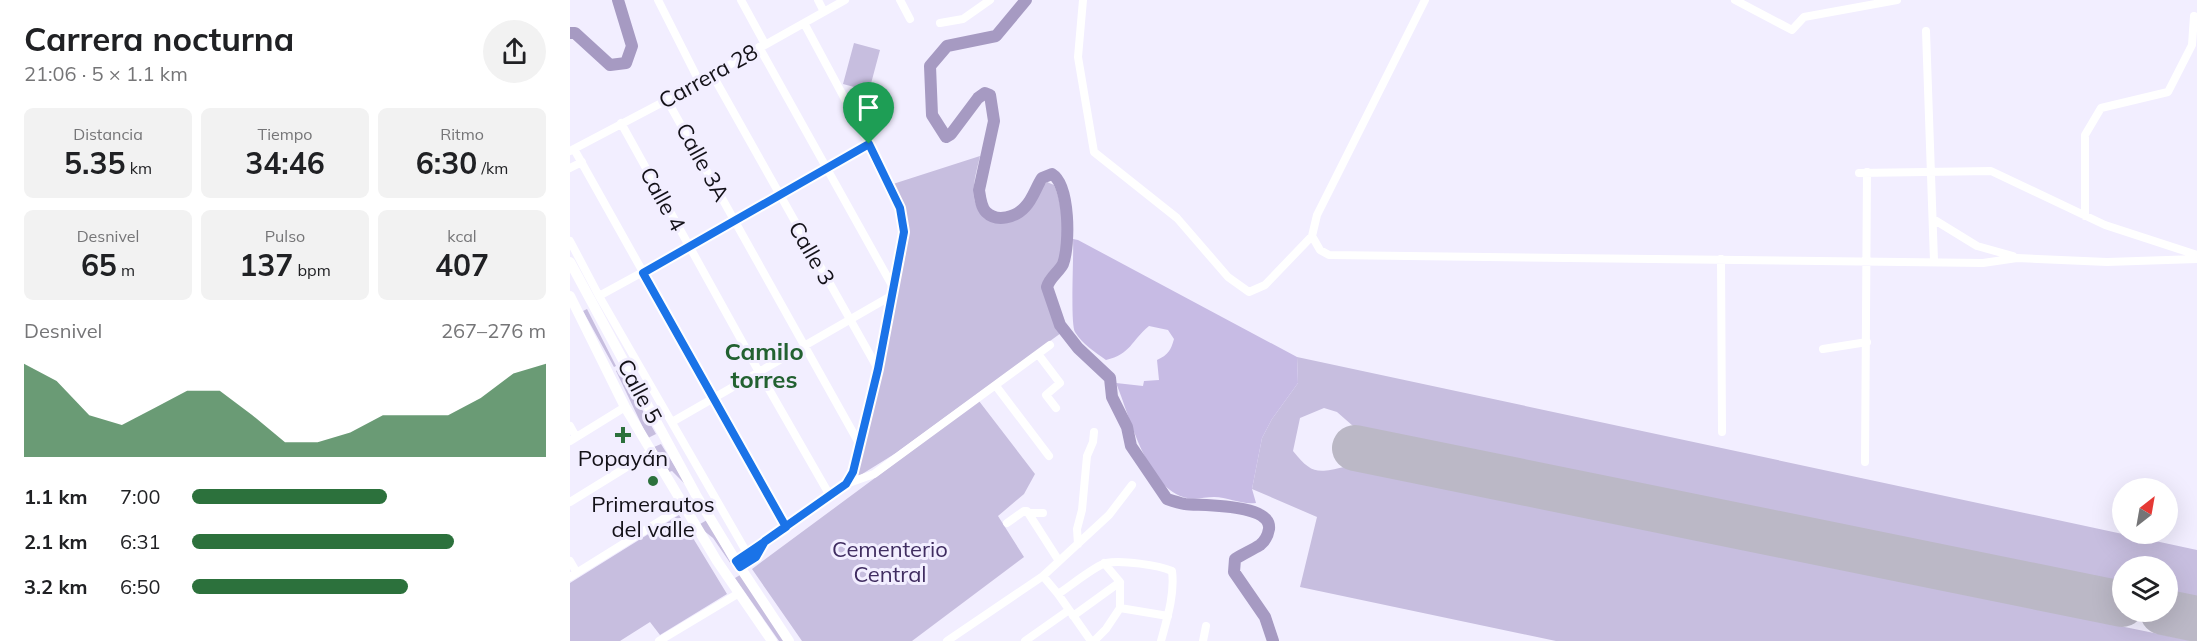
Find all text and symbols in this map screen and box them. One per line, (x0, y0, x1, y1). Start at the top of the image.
text: Carrera nocturna (24, 18, 294, 59)
button: share (483, 20, 546, 83)
street label: Carrera 28 (654, 37, 762, 115)
text: 21:06 · 5 × 1.1 km (24, 61, 188, 86)
pin (843, 82, 894, 144)
icon: arrive (852, 91, 885, 124)
street label: Calle 3A (670, 118, 736, 206)
text: Distancia (73, 124, 143, 144)
text: Tiempo (258, 124, 312, 144)
text: Ritmo (440, 124, 484, 144)
text: 5.35 (64, 144, 125, 182)
text: 34:46 (245, 144, 325, 182)
text: 6:30 (416, 144, 477, 182)
text: km (125, 158, 152, 178)
text: /km (477, 158, 508, 178)
street label: Calle 4 (634, 162, 692, 236)
street label: Calle 3 (783, 216, 841, 290)
text: Desnivel (77, 226, 139, 246)
text: Pulso (265, 226, 305, 246)
text: kcal (447, 226, 477, 246)
text: 65 (81, 246, 117, 284)
text: 137 (239, 246, 293, 284)
text: 407 (435, 246, 489, 284)
text: m (117, 260, 135, 280)
text: bpm (293, 260, 331, 280)
text: Desnivel (24, 318, 102, 343)
text: 267–276 m (441, 318, 546, 343)
district label: Camilo torres (724, 336, 804, 394)
street label: Calle 5 (611, 354, 669, 428)
marker: Popayán (616, 428, 630, 442)
place label: Popayán (578, 444, 668, 472)
marker: Primerautos del valle (646, 474, 660, 488)
north arrow (2112, 478, 2178, 544)
map controls (2112, 478, 2178, 622)
text: 1.1 km (24, 484, 87, 509)
text: 7:00 (120, 484, 161, 509)
place label: Primerautos del valle (591, 490, 715, 543)
text: 2.1 km (24, 529, 87, 554)
text: 6:31 (120, 529, 161, 554)
park label: Cementerio Central (832, 535, 948, 588)
button: layers (2112, 556, 2178, 622)
text: 3.2 km (24, 574, 87, 599)
text: 6:50 (120, 574, 161, 599)

